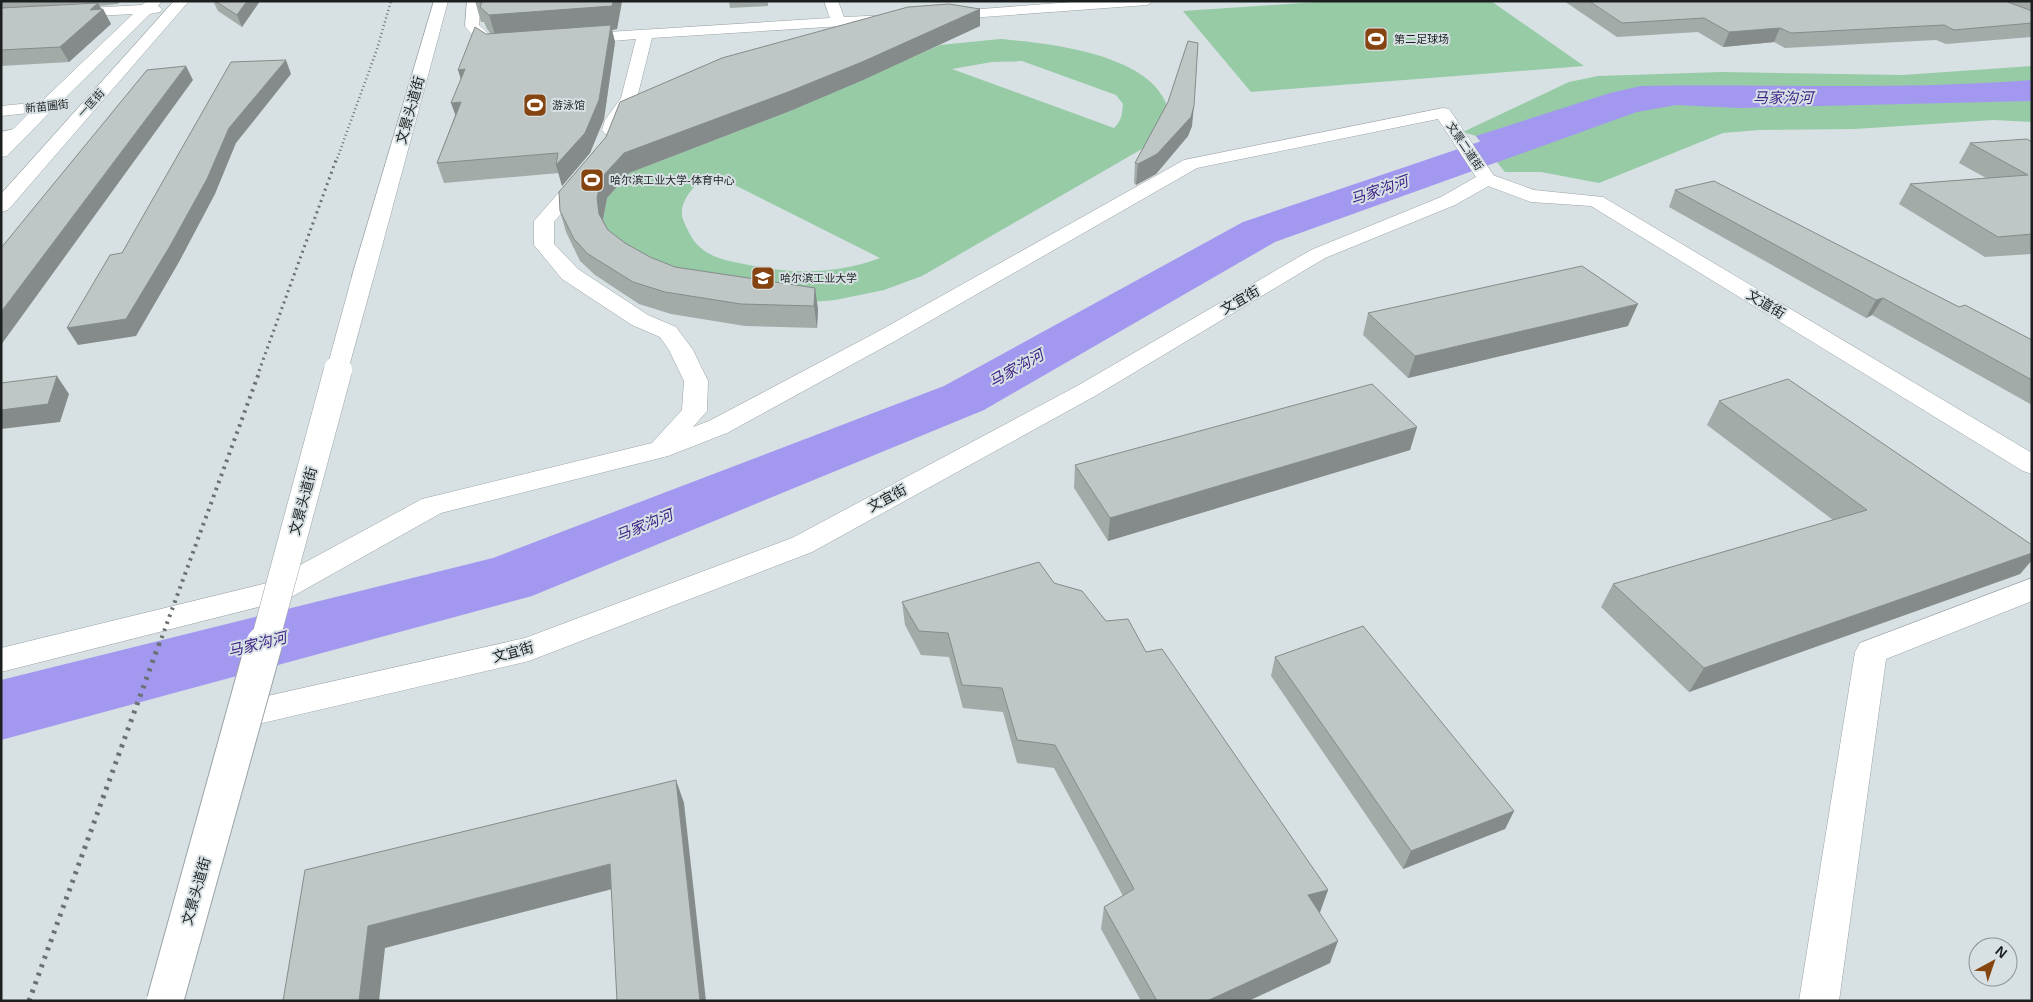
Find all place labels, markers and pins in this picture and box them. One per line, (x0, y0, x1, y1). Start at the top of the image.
sports icon: 第二足球场 (1363, 26, 1389, 52)
place label: 第二足球场 (1394, 33, 1449, 45)
sports icon: 游泳馆 (522, 92, 548, 118)
place label: 游泳馆 (552, 99, 585, 111)
sports icon: 哈尔滨工业大学-体育中心 (579, 167, 605, 193)
place label: 哈尔滨工业大学-体育中心 (610, 174, 735, 186)
school or university icon: 哈尔滨工业大学 (750, 265, 776, 291)
place label: 哈尔滨工业大学 (780, 272, 857, 284)

